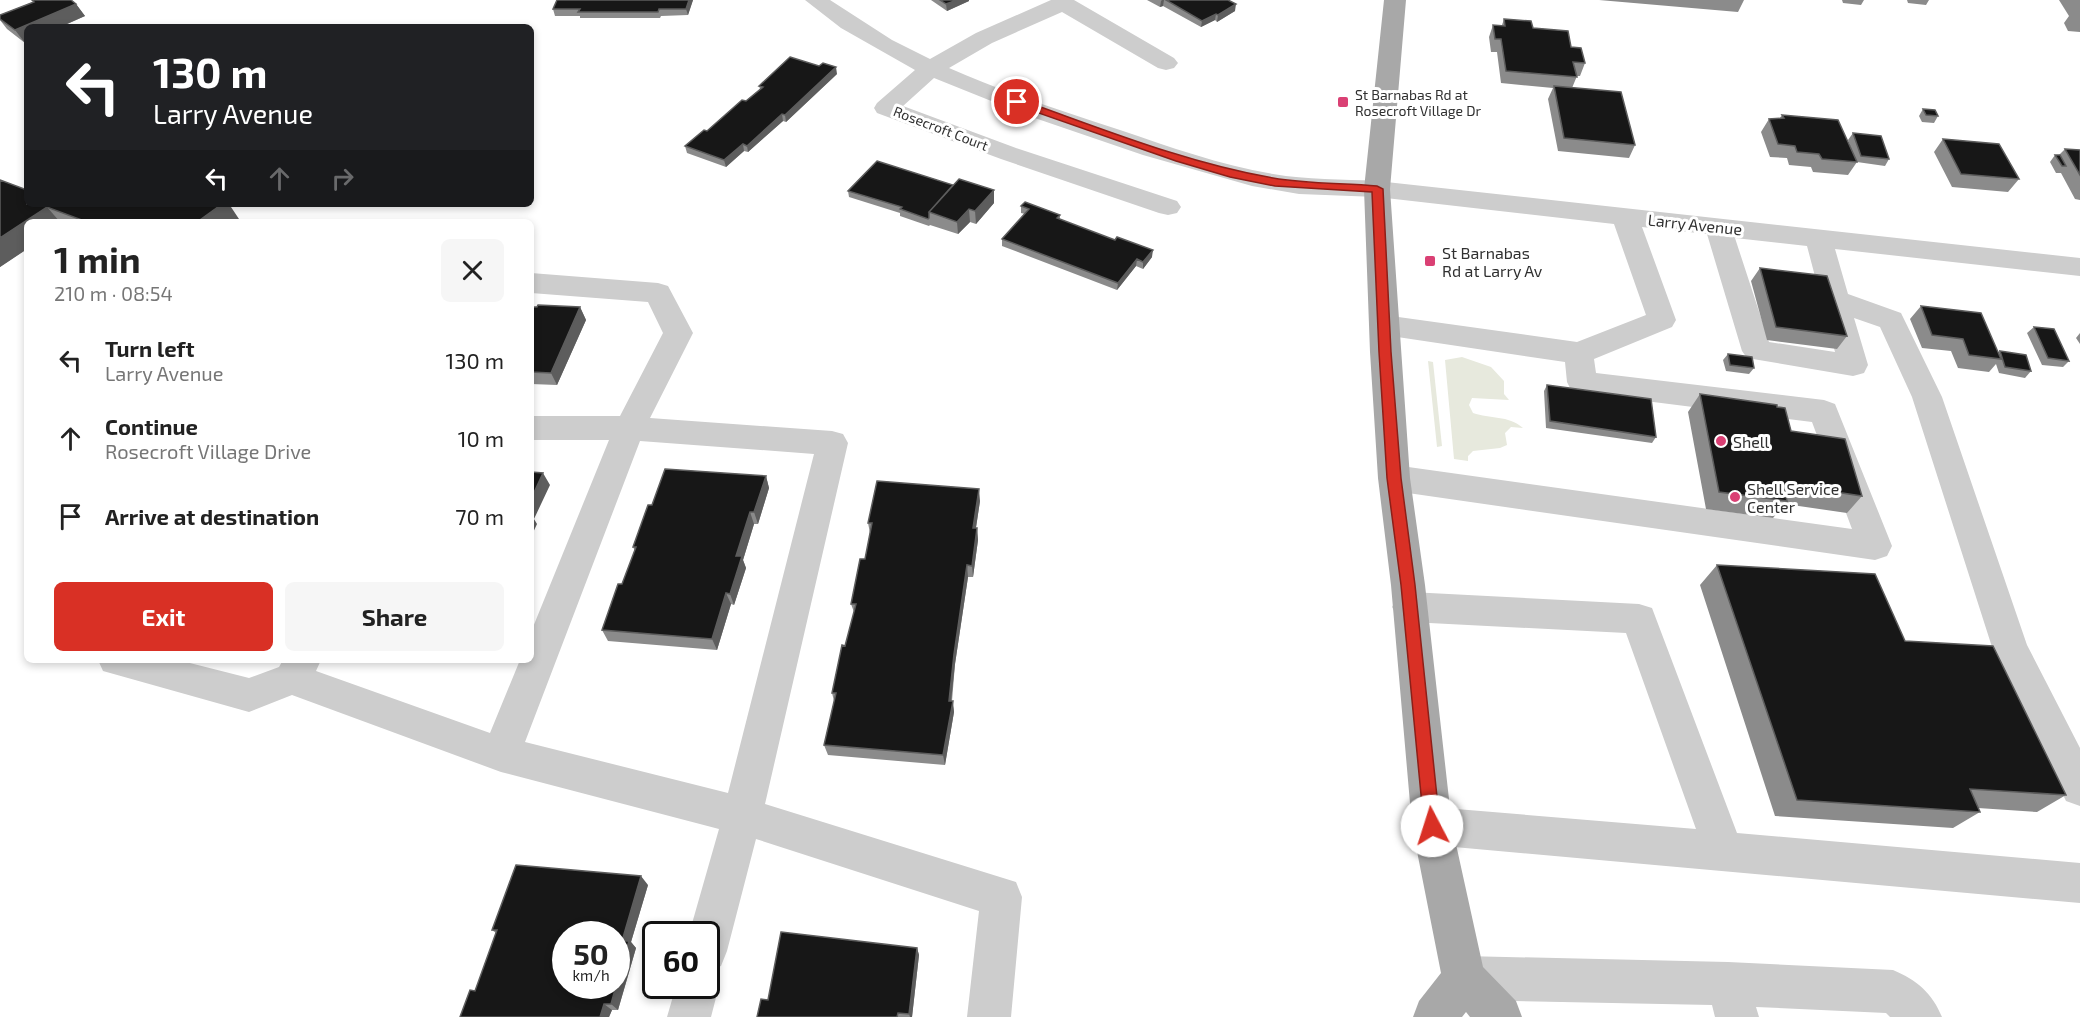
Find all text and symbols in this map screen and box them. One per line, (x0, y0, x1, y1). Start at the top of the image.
text: 130 m (153, 46, 268, 96)
icon: left (54, 48, 132, 126)
pin (991, 76, 1042, 127)
icon: arrive (1000, 85, 1033, 118)
place label: St Barnabas Rd at Rosecroft Village Dr (1355, 86, 1482, 119)
marker: St Barnabas Rd at Rosecroft Village Dr (1336, 95, 1350, 109)
text: Larry Avenue (153, 97, 313, 129)
street label: Rosecroft Court (891, 102, 991, 154)
icon: left (200, 162, 233, 195)
icon: ahead (263, 162, 296, 195)
icon: right (326, 162, 359, 195)
street label: Larry Avenue (1647, 210, 1743, 238)
text: 1 min (54, 237, 141, 280)
button: close (441, 239, 504, 302)
place label: St Barnabas Rd at Larry Av (1442, 243, 1543, 280)
marker: St Barnabas Rd at Larry Av (1423, 254, 1437, 268)
text: 210 m · 08:54 (54, 281, 173, 305)
text: Turn left (105, 335, 194, 361)
icon: left (54, 344, 87, 377)
text: 130 m (446, 347, 504, 373)
text: Larry Avenue (105, 361, 223, 385)
text: Continue (105, 413, 198, 439)
icon: ahead (54, 422, 87, 455)
text: 10 m (458, 425, 504, 451)
place label: Shell (1733, 432, 1770, 451)
marker: Shell (1714, 434, 1728, 448)
text: Rosecroft Village Drive (105, 439, 311, 463)
place label: Shell Service Center (1747, 479, 1839, 516)
marker: Shell Service Center (1728, 490, 1742, 504)
icon: arrive (54, 500, 87, 533)
text: Arrive at destination (105, 503, 319, 529)
text: 70 m (455, 503, 504, 529)
button: Exit (54, 582, 273, 651)
button: Share (285, 582, 504, 651)
position arrow (1400, 794, 1464, 858)
speed limit sign: 60 (642, 921, 720, 999)
text: 50 (573, 935, 609, 971)
text: km/h (572, 966, 610, 984)

